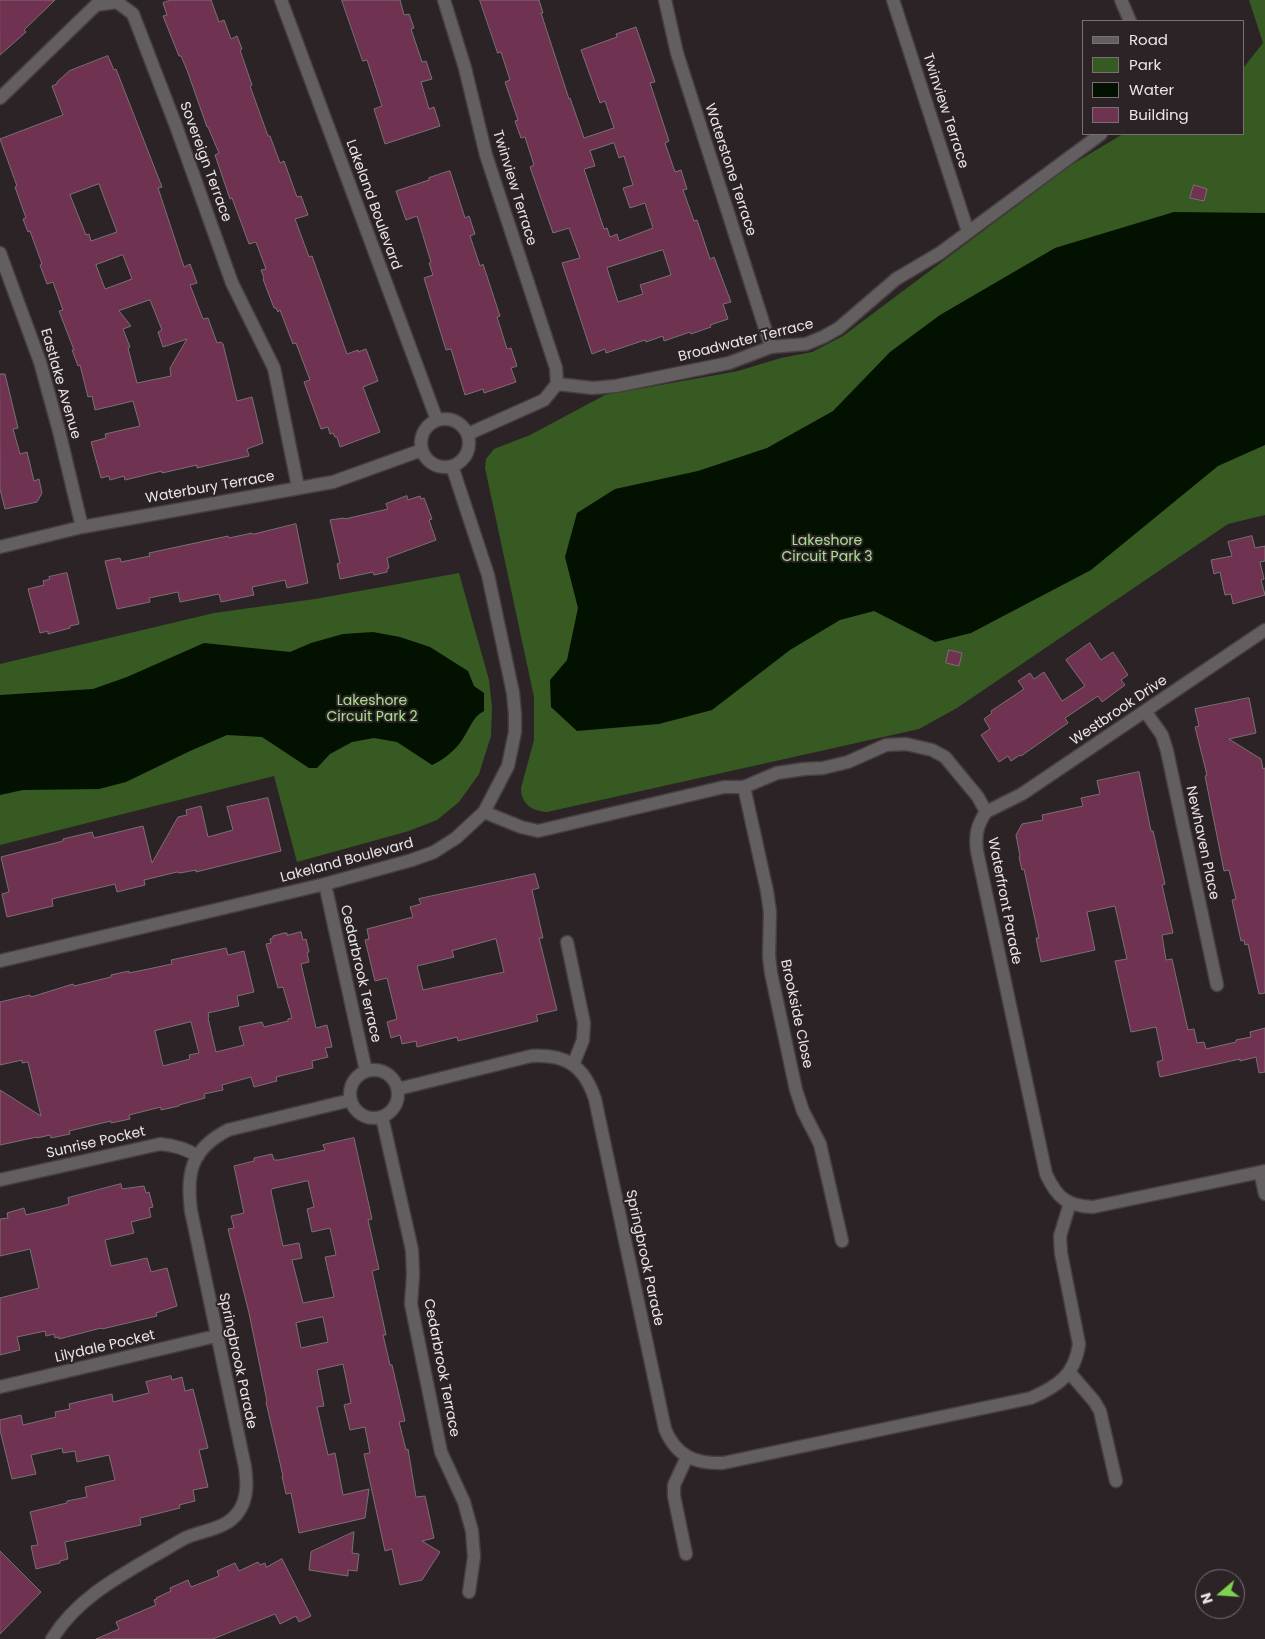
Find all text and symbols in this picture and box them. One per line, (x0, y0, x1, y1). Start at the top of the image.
legend (1082, 20, 1245, 135)
text: Road (1129, 29, 1168, 50)
street label: Twinview Terrace (918, 51, 972, 171)
text: Park (1129, 54, 1161, 75)
text: Water (1129, 79, 1174, 100)
street label: Sovereign Terrace (175, 100, 235, 224)
street label: Waterstone Terrace (701, 102, 759, 238)
text: Building (1129, 104, 1189, 125)
street label: Twinview Terrace (488, 128, 540, 248)
street label: Lakeland Boulevard (342, 138, 404, 272)
street label: Broadwater Terrace (677, 316, 815, 366)
street label: Eastlake Avenue (36, 327, 84, 441)
street label: Waterbury Terrace (144, 468, 276, 508)
park label: Lakeshore Circuit Park 3 (781, 533, 873, 566)
street label: Westbrook Drive (1067, 672, 1171, 750)
park label: Lakeshore Circuit Park 2 (327, 693, 417, 726)
street label: Newhaven Place (1182, 785, 1222, 901)
street label: Lakeland Boulevard (279, 835, 415, 887)
street label: Waterfront Parade (983, 836, 1025, 966)
street label: Cedarbrook Terrace (336, 904, 384, 1044)
street label: Brookside Close (776, 958, 816, 1070)
street label: Sunrise Pocket (45, 1123, 147, 1163)
street label: Springbrook Parade (621, 1188, 667, 1328)
street label: Springbrook Parade (214, 1291, 260, 1431)
street label: Cedarbrook Terrace (419, 1297, 463, 1439)
street label: Lilydale Pocket (53, 1327, 157, 1367)
north arrow (1195, 1569, 1245, 1619)
text: N (1196, 1590, 1218, 1606)

